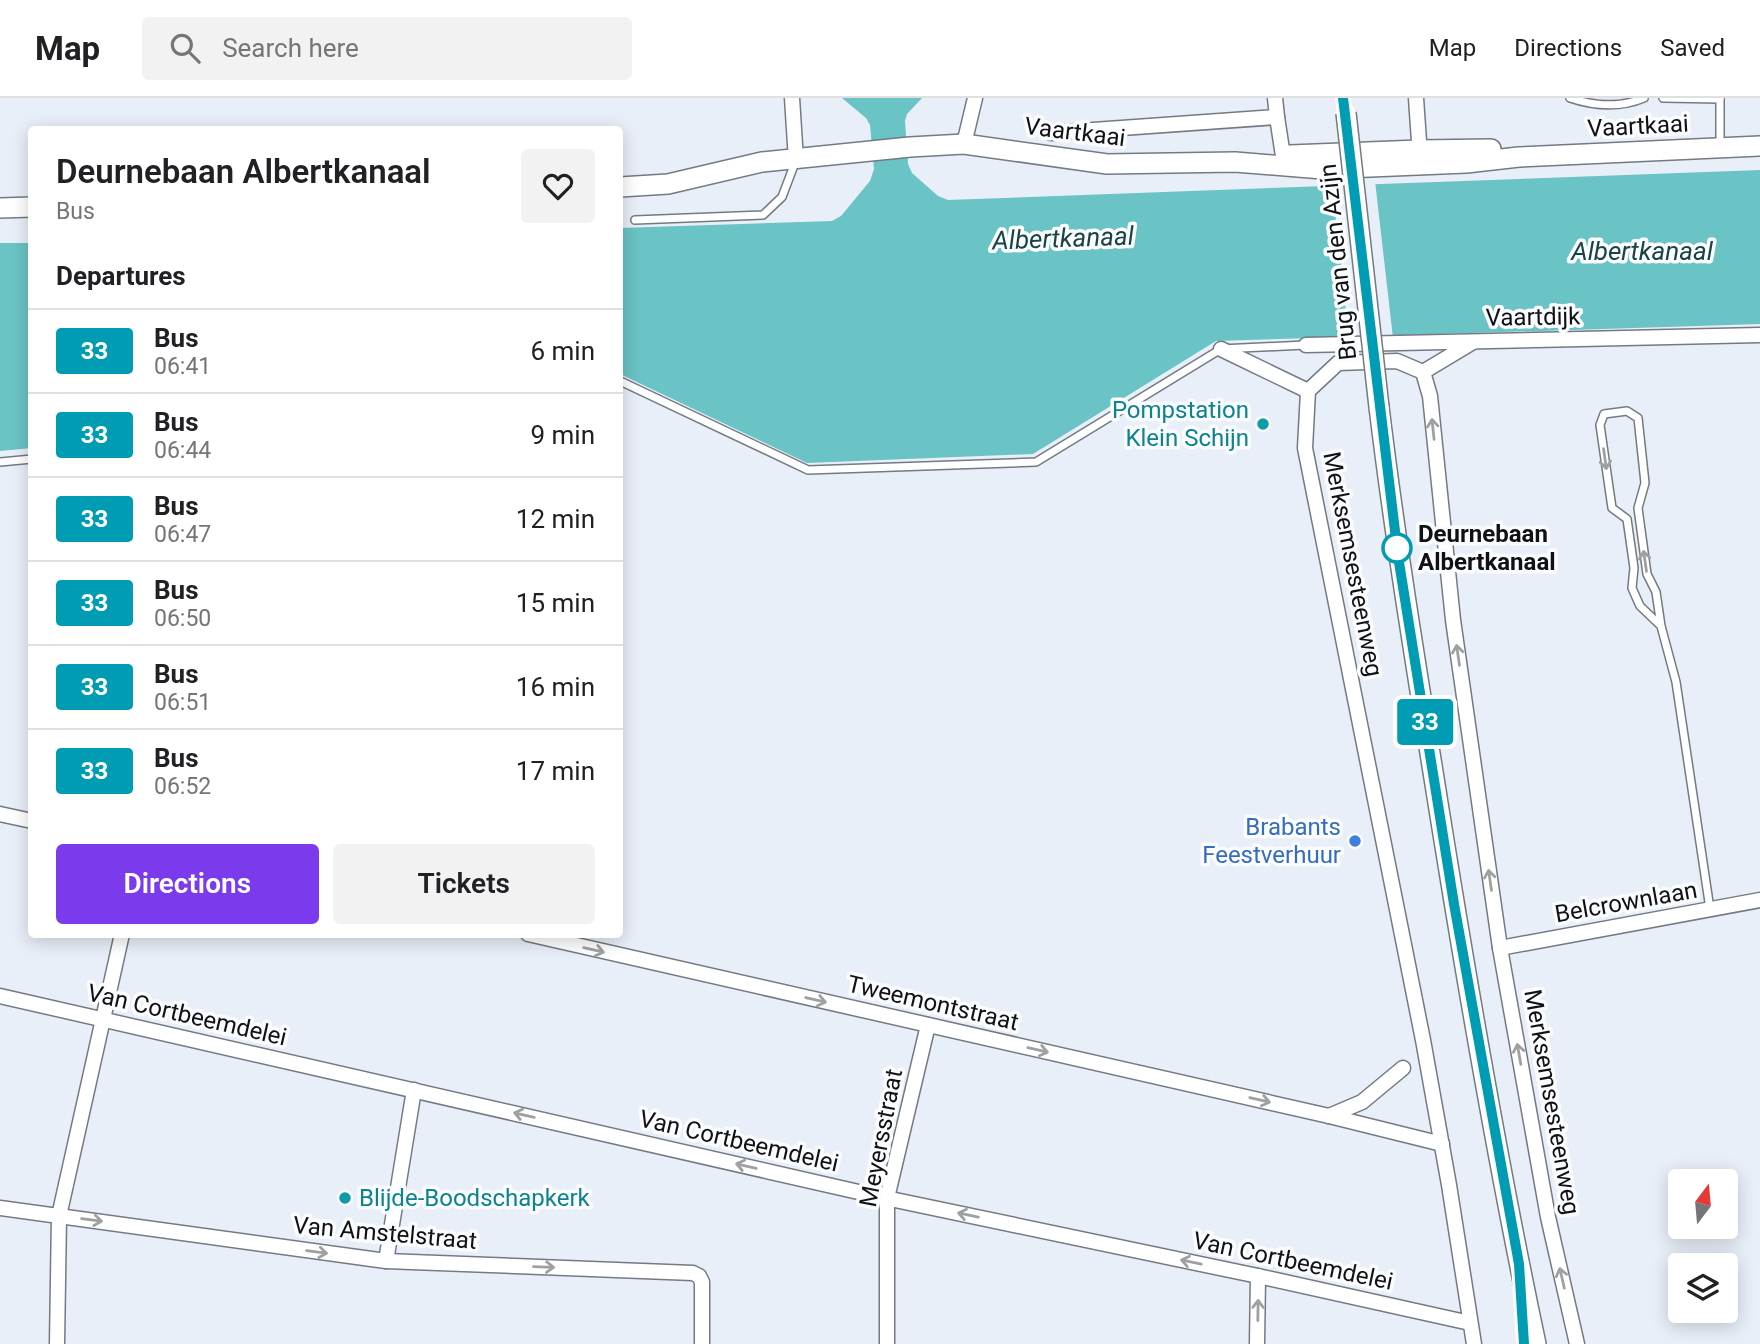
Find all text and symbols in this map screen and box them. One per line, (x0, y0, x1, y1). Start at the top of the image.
search box (142, 17, 632, 80)
text: Map (35, 29, 100, 68)
icon: search (166, 29, 204, 67)
text: Search here (222, 33, 359, 63)
text: Map (1429, 34, 1476, 62)
text: Directions (1514, 34, 1622, 62)
text: Saved (1660, 34, 1725, 62)
street label: Vaartkaai (1587, 109, 1689, 143)
street label: Vaartkaai (1023, 112, 1127, 152)
button: heart (521, 149, 595, 223)
text: Deurnebaan Albertkanaal (56, 152, 431, 191)
street label: Brug van den Azijn (1314, 162, 1362, 362)
text: Bus (56, 198, 95, 225)
water label: Albertkanaal (990, 221, 1135, 256)
water label: Albertkanaal (1569, 236, 1714, 266)
text: Departures (56, 261, 186, 291)
street label: Vaartdijk (1485, 302, 1581, 332)
text: Bus (154, 323, 199, 353)
text: 6 min (530, 336, 595, 366)
text: 33 (81, 337, 108, 365)
text: 06:41 (154, 353, 211, 380)
place label: Pompstation Klein Schijn (1112, 396, 1249, 452)
text: Bus (154, 407, 199, 437)
marker: Pompstation Klein Schijn (1255, 416, 1271, 432)
one-way arrow (1427, 418, 1440, 441)
text: 9 min (530, 420, 595, 450)
text: 33 (81, 421, 108, 449)
text: 06:44 (154, 437, 211, 464)
one-way arrow (1599, 447, 1612, 470)
street label: Merksemsesteenweg (1317, 449, 1389, 679)
text: Bus (154, 491, 199, 521)
text: 12 min (516, 504, 595, 534)
text: 33 (81, 505, 108, 533)
place label: Deurnebaan Albertkanaal (1418, 520, 1556, 576)
text: 06:47 (154, 521, 211, 548)
marker: Deurnebaan Albertkanaal (1382, 533, 1412, 563)
one-way arrow (1638, 550, 1651, 573)
text: Bus (154, 575, 199, 605)
text: 15 min (516, 588, 595, 618)
text: 33 (81, 589, 108, 617)
text: 06:50 (154, 605, 211, 632)
one-way arrow (1451, 644, 1464, 667)
text: Bus (154, 659, 199, 689)
text: 16 min (516, 672, 595, 702)
text: 33 (81, 673, 108, 701)
text: 06:51 (154, 689, 211, 716)
line badge: 33 (1394, 699, 1456, 745)
text: 33 (1411, 708, 1439, 736)
text: Bus (154, 743, 199, 773)
text: 17 min (516, 756, 595, 786)
text: 33 (81, 757, 108, 785)
text: 06:52 (154, 773, 211, 800)
place label: Brabants Feestverhuur (1202, 813, 1341, 869)
marker: Brabants Feestverhuur (1347, 833, 1363, 849)
button: Directions (56, 844, 319, 924)
button: Tickets (333, 844, 595, 924)
one-way arrow (1483, 869, 1496, 892)
street label: Belcrownlaan (1553, 876, 1699, 928)
one-way arrow (582, 943, 605, 957)
street label: Tweemontstraat (845, 970, 1021, 1036)
street label: Van Cortbeemdelei (85, 978, 289, 1052)
street label: Merksemsesteenweg (1518, 987, 1586, 1217)
one-way arrow (804, 994, 827, 1007)
one-way arrow (1512, 1043, 1525, 1066)
one-way arrow (1026, 1044, 1049, 1057)
street label: Meyersstraat (854, 1067, 908, 1209)
one-way arrow (1248, 1094, 1271, 1107)
street label: Van Cortbeemdelei (637, 1104, 841, 1178)
one-way arrow (513, 1108, 536, 1122)
one-way arrow (735, 1159, 758, 1172)
north arrow (1668, 1169, 1738, 1239)
map controls (1668, 1169, 1738, 1323)
place label: Blijde-Boodschapkerk (359, 1184, 591, 1212)
marker: Blijde-Boodschapkerk (337, 1190, 353, 1206)
one-way arrow (957, 1207, 980, 1221)
street label: Van Amstelstraat (292, 1211, 478, 1255)
one-way arrow (80, 1214, 103, 1227)
street label: Van Cortbeemdelei (1191, 1226, 1395, 1296)
one-way arrow (305, 1245, 328, 1258)
button: layers (1668, 1253, 1738, 1323)
one-way arrow (1180, 1254, 1203, 1268)
one-way arrow (532, 1261, 555, 1274)
one-way arrow (1554, 1267, 1568, 1290)
one-way arrow (1251, 1299, 1264, 1322)

